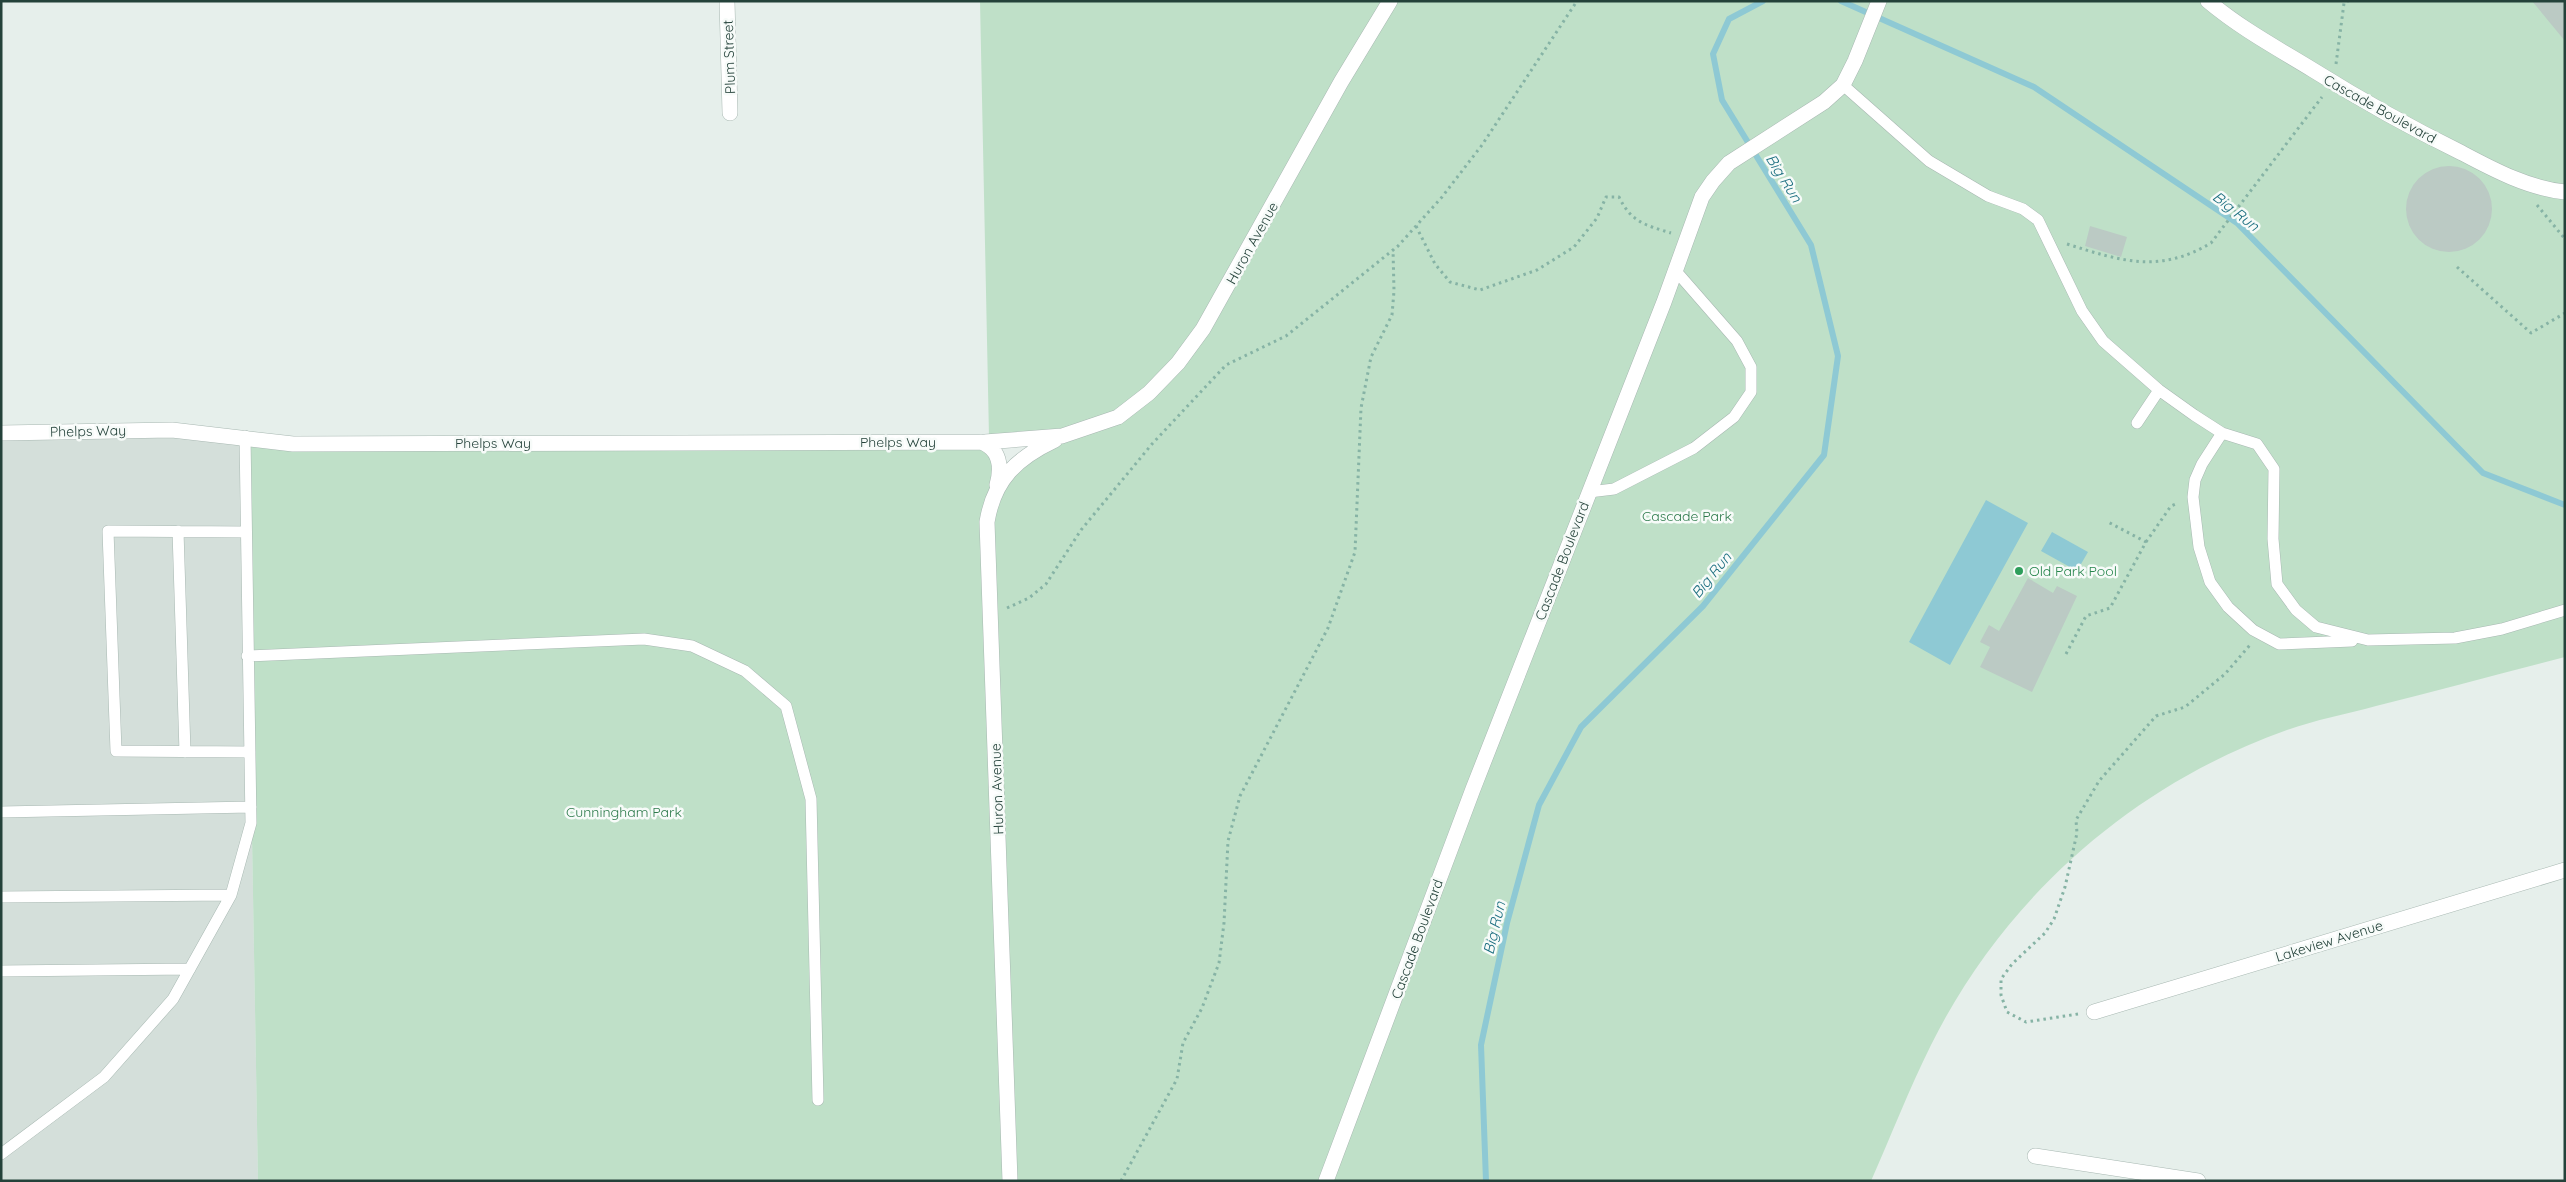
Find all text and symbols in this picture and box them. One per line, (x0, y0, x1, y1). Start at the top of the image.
street label: Plum Street (719, 19, 739, 94)
street label: Cascade Boulevard (2321, 71, 2439, 147)
water label: Big Run (1762, 150, 1806, 206)
water label: Big Run (2209, 187, 2263, 235)
street label: Huron Avenue (1222, 199, 1282, 287)
street label: Phelps Way (50, 421, 126, 441)
street label: Phelps Way (860, 433, 936, 451)
street label: Phelps Way (455, 434, 531, 452)
street label: Cascade Boulevard (1531, 499, 1593, 623)
park label: Cascade Park (1642, 507, 1732, 525)
water label: Big Run (1687, 548, 1735, 602)
place label: Old Park Pool (2029, 562, 2117, 580)
marker: Old Park Pool (2013, 565, 2025, 577)
street label: Huron Avenue (986, 743, 1008, 835)
park label: Cunningham Park (566, 803, 682, 821)
street label: Cascade Boulevard (1387, 877, 1447, 1001)
water label: Big Run (1479, 899, 1509, 956)
street label: Lakeview Avenue (2273, 916, 2385, 966)

